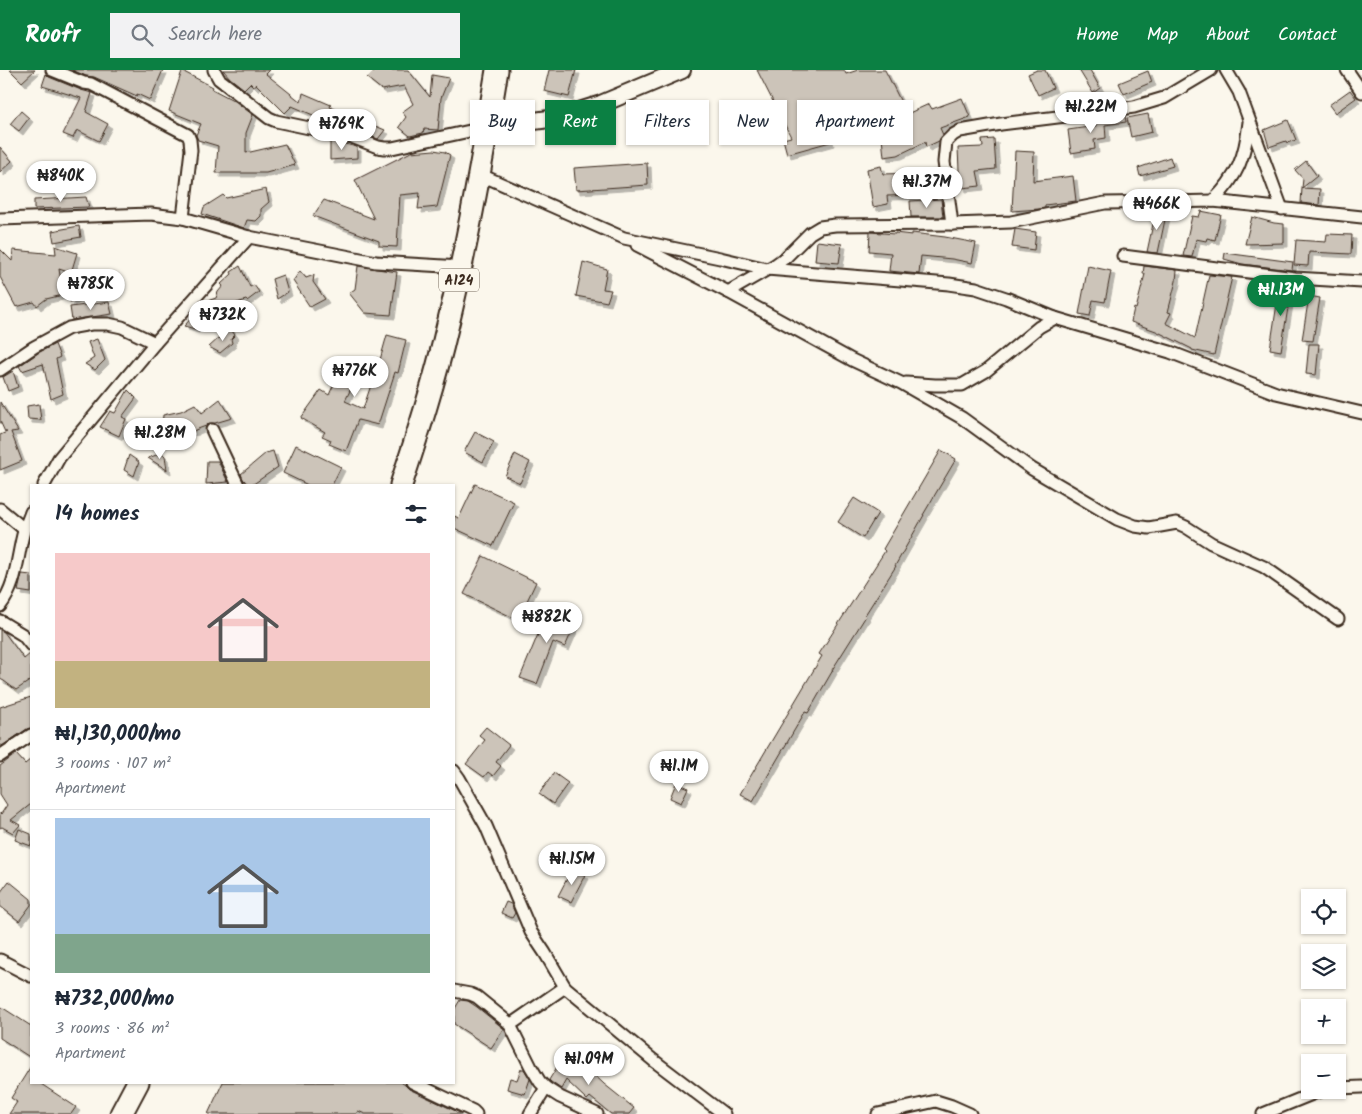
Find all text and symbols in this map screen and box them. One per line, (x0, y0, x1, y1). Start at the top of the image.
search box (110, 13, 460, 58)
text: Roofr (25, 16, 80, 55)
text: Search here (168, 20, 262, 50)
icon: search (128, 21, 156, 49)
text: Home (1076, 21, 1119, 50)
text: Map (1147, 21, 1178, 50)
text: About (1206, 21, 1250, 50)
text: Contact (1278, 21, 1337, 50)
pin: ₦1.22M (1050, 92, 1132, 134)
text: ₦1.22M (1066, 95, 1116, 120)
chip: Buy (470, 100, 535, 145)
chip: Rent (545, 100, 616, 145)
chip: Filters (626, 100, 709, 145)
chip: New (719, 100, 787, 145)
chip: Apartment (797, 100, 913, 145)
pin: ₦769K (307, 108, 377, 151)
text: ₦769K (319, 112, 365, 137)
pin: ₦840K (26, 160, 96, 203)
text: ₦840K (37, 164, 85, 189)
pin: ₦1.37M (886, 166, 968, 209)
text: ₦1.37M (903, 170, 951, 195)
pin: ₦466K (1122, 189, 1192, 231)
text: ₦466K (1133, 192, 1181, 217)
pin: ₦785K (56, 268, 126, 311)
road number: A124 (439, 268, 479, 292)
text: ₦785K (68, 272, 114, 297)
pin: ₦1.13M (1240, 274, 1322, 317)
text: ₦1.13M (1258, 278, 1304, 303)
pin: ₦732K (188, 300, 258, 342)
text: ₦732K (200, 303, 246, 328)
pin: ₦776K (320, 356, 390, 398)
text: ₦776K (333, 359, 377, 384)
pin: ₦1.28M (119, 418, 201, 460)
text: ₦1.28M (134, 421, 186, 446)
text: 14 homes (55, 498, 140, 531)
icon: filters (402, 500, 430, 528)
icon: home (198, 585, 288, 675)
pin: ₦882K (512, 602, 582, 644)
text: ₦882K (522, 605, 572, 630)
text: ₦1,130,000/mo (55, 718, 181, 751)
pin: ₦1.1M (644, 750, 714, 793)
text: 3 rooms · 107 m² (55, 751, 171, 776)
text: ₦1.1M (660, 754, 698, 779)
text: Apartment (55, 776, 126, 801)
pin: ₦1.15M (531, 844, 613, 886)
text: ₦1.15M (549, 847, 595, 872)
icon: home (198, 851, 288, 941)
map controls (1301, 889, 1346, 1099)
button: locate (1301, 889, 1346, 934)
button: layers (1301, 944, 1346, 989)
text: ₦732,000/mo (55, 983, 174, 1016)
button: + (1301, 999, 1346, 1044)
text: 3 rooms · 86 m² (55, 1016, 169, 1041)
text: Apartment (55, 1041, 126, 1066)
pin: ₦1.09M (548, 1044, 630, 1086)
text: ₦1.09M (565, 1047, 613, 1072)
button: − (1301, 1054, 1346, 1099)

